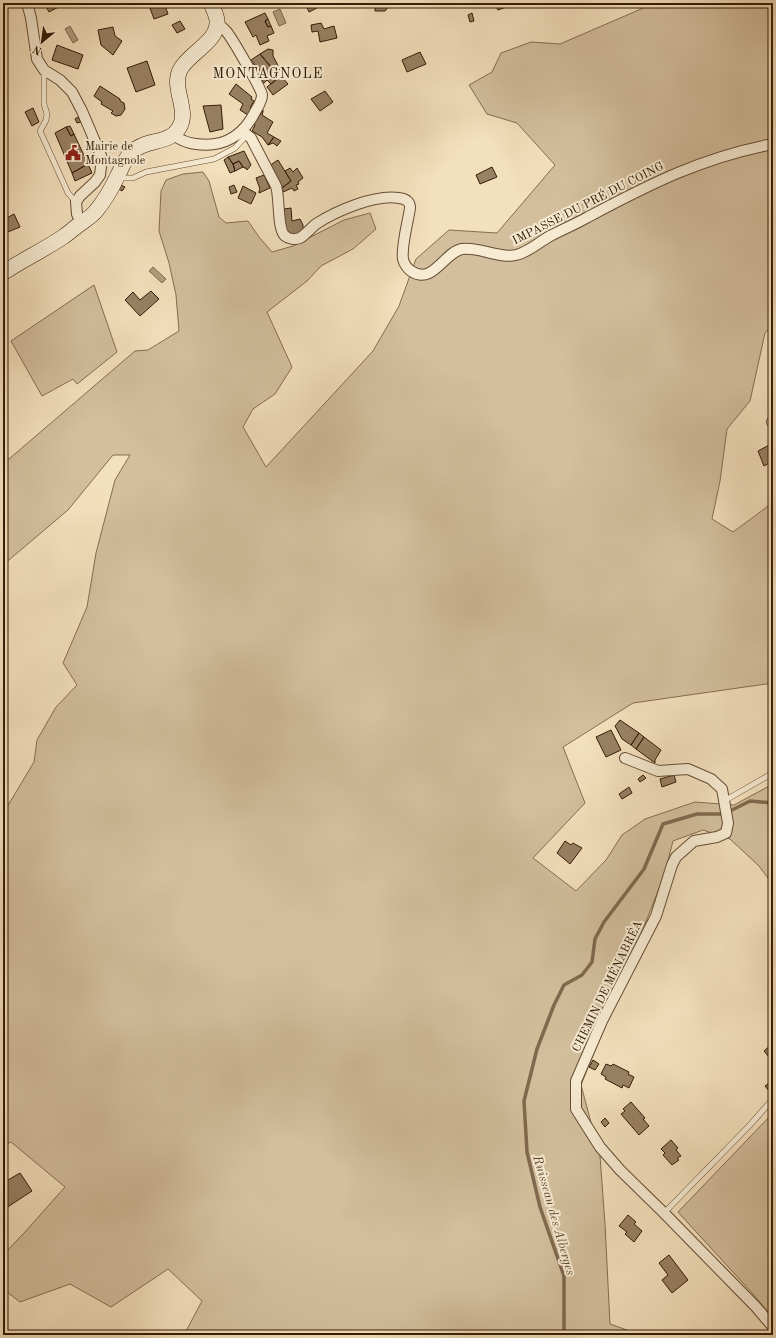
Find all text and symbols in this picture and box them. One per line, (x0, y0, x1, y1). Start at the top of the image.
north arrow (22, 22, 62, 62)
text: N (31, 42, 44, 56)
district label: MONTAGNOLE (213, 67, 323, 81)
place label: Mairie de Montagnole (85, 141, 146, 167)
public building icon: Mairie de Montagnole (64, 144, 82, 162)
street label: IMPASSE DU PRÉ DU COING (509, 158, 666, 247)
street label: CHEMIN DE MÉNABRÉA (568, 917, 645, 1054)
water label: Ruisseau des Alberges (530, 1153, 577, 1277)

